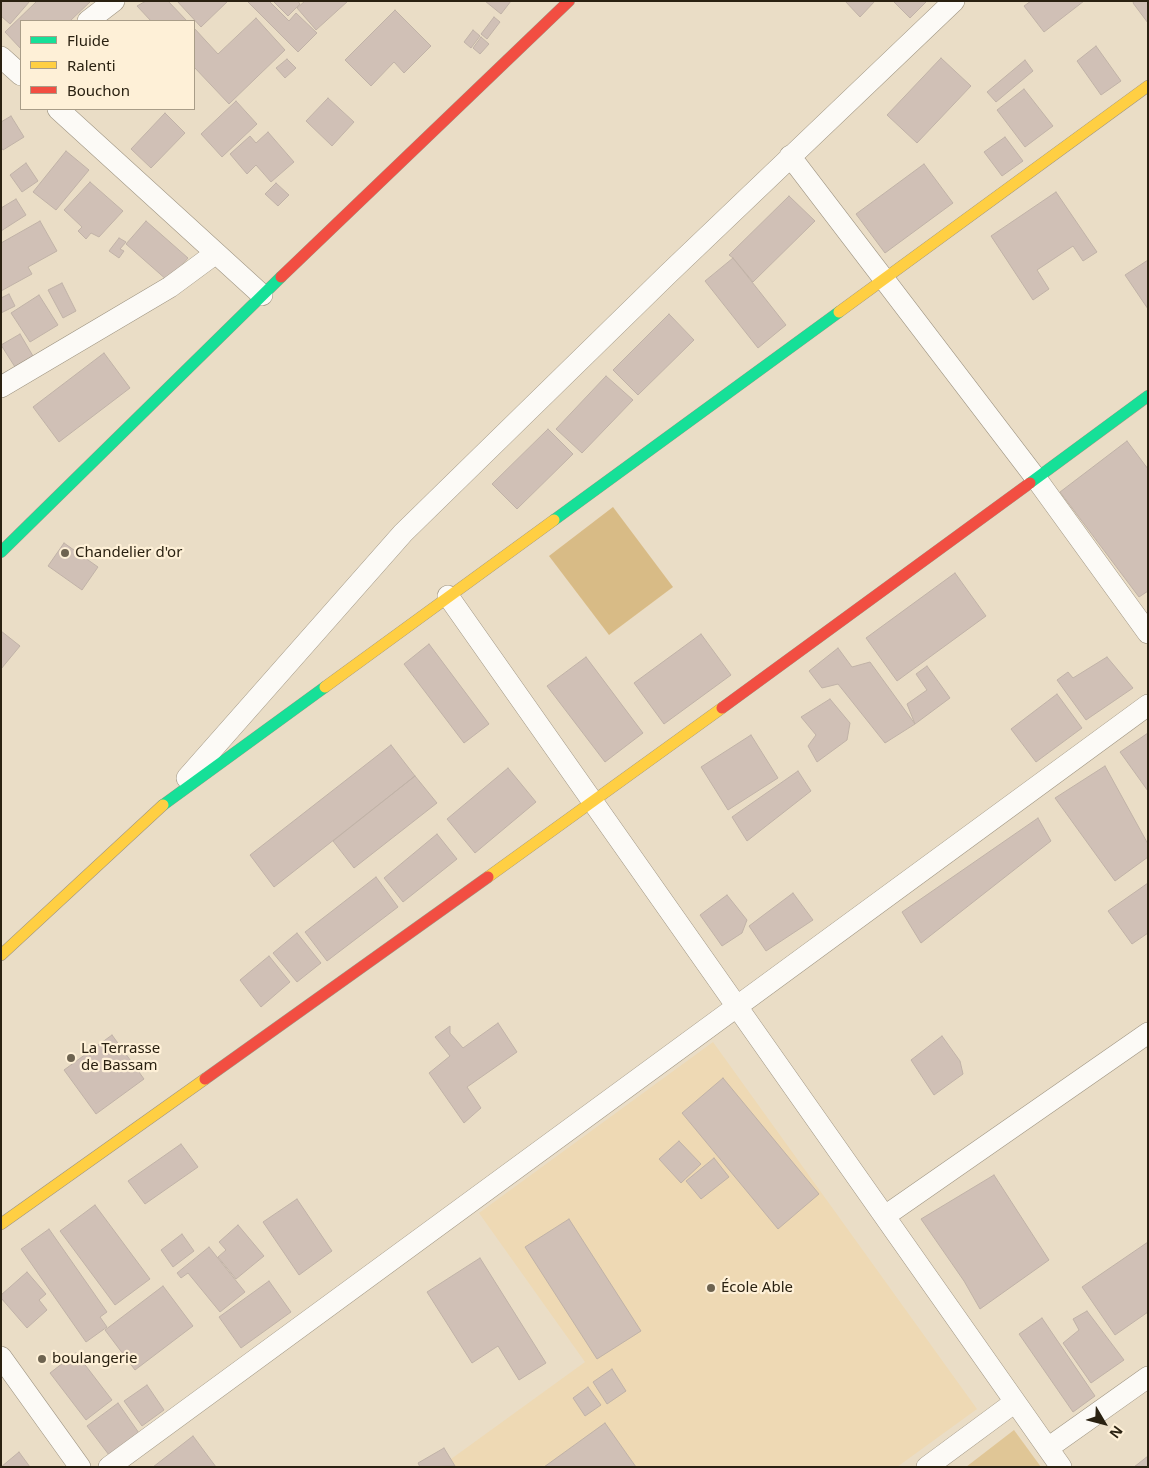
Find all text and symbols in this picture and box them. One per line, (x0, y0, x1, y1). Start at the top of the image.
legend (20, 20, 195, 110)
text: Fluide (67, 30, 109, 50)
text: Ralenti (67, 55, 116, 75)
text: Bouchon (67, 80, 130, 100)
place label: Chandelier d'or (75, 544, 182, 562)
marker: Chandelier d'or (59, 547, 71, 559)
place label: La Terrasse de Bassam (81, 1040, 160, 1075)
marker: La Terrasse de Bassam (65, 1052, 77, 1064)
place label: École Able (721, 1279, 793, 1297)
marker: École Able (705, 1282, 717, 1294)
place label: boulangerie (52, 1350, 137, 1368)
marker: boulangerie (36, 1353, 48, 1365)
north arrow (1079, 1398, 1129, 1448)
text: N (1105, 1422, 1127, 1443)

